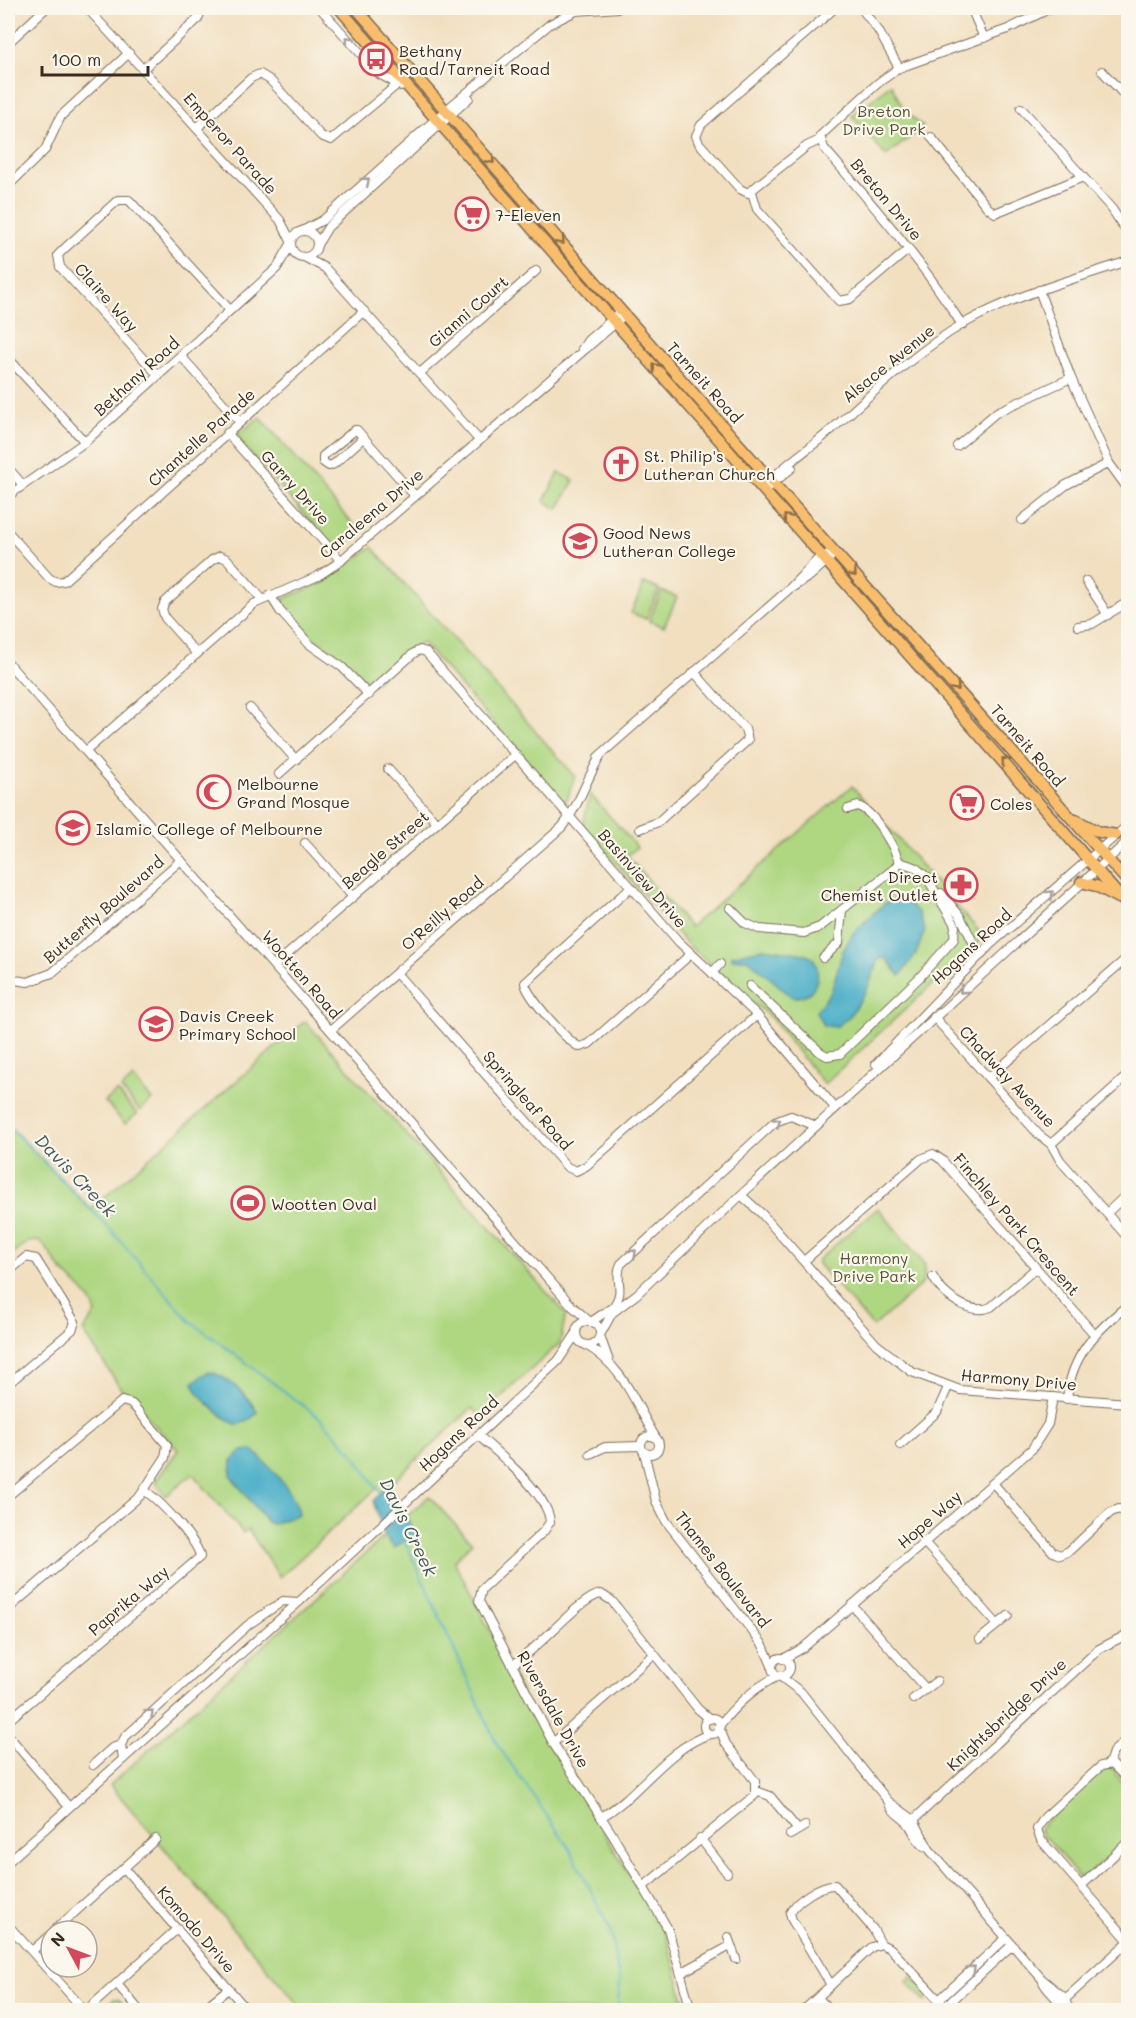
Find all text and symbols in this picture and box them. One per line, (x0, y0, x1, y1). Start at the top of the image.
one-way arrow (345, 36, 356, 47)
scale bar (42, 39, 148, 77)
place label: Bethany Road/Tarneit Road (399, 40, 550, 79)
bus stop icon: Bethany Road/Tarneit Road (358, 41, 394, 77)
text: 100 m (51, 47, 101, 71)
street label: Emperor Parade (180, 88, 282, 198)
park label: Breton Drive Park (842, 100, 926, 139)
one-way arrow (484, 153, 495, 164)
street label: Breton Drive (847, 154, 927, 244)
one-way arrow (359, 177, 370, 188)
supermarket icon: 7-Eleven (454, 196, 490, 232)
place label: 7-Eleven (495, 204, 561, 225)
one-way arrow (554, 234, 565, 245)
street label: Claire Way (71, 258, 143, 336)
street label: Gianni Court (424, 271, 512, 351)
street label: Alsace Avenue (838, 319, 938, 407)
street label: Bethany Road (89, 332, 183, 420)
street label: Tarneit Road (663, 337, 747, 427)
one-way arrow (652, 363, 663, 374)
street label: Chantelle Parade (143, 383, 259, 491)
street label: Garry Drive (257, 445, 335, 529)
place label: St. Philip's Lutheran Church (644, 445, 775, 484)
church icon: St. Philip's Lutheran Church (603, 446, 639, 482)
street label: Caraleena Drive (315, 463, 427, 563)
one-way arrow (783, 514, 794, 525)
place label: Good News Lutheran College (603, 522, 736, 561)
school or university icon: Good News Lutheran College (562, 523, 598, 559)
one-way arrow (846, 566, 857, 577)
one-way arrow (949, 680, 960, 691)
street label: Tarneit Road (986, 699, 1070, 791)
one-way arrow (1001, 757, 1012, 768)
place label: Melbourne Grand Mosque (237, 773, 350, 812)
mosque icon: Melbourne Grand Mosque (196, 774, 232, 810)
supermarket icon: Coles (949, 785, 985, 821)
place label: Coles (990, 793, 1033, 814)
street label: Beagle Street (337, 805, 433, 893)
school or university icon: Islamic College of Melbourne (55, 810, 91, 846)
place label: Islamic College of Melbourne (96, 818, 323, 839)
street label: Basinview Drive (594, 824, 692, 932)
street label: Butterfly Boulevard (38, 851, 168, 967)
place label: Direct Chemist Outlet (821, 866, 938, 905)
pharmacy icon: Direct Chemist Outlet (943, 867, 979, 903)
street label: O'Reilly Road (396, 871, 488, 955)
one-way arrow (1043, 890, 1053, 901)
street label: Hogans Road (927, 904, 1015, 988)
street label: Wootten Road (258, 925, 346, 1023)
one-way arrow (959, 983, 970, 994)
place label: Davis Creek Primary School (179, 1005, 296, 1044)
school or university icon: Davis Creek Primary School (138, 1006, 174, 1042)
street label: Chadway Avenue (955, 1021, 1061, 1131)
street label: Springleaf Road (479, 1046, 577, 1154)
one-way arrow (770, 1118, 781, 1129)
water label: Davis Creek (30, 1128, 122, 1222)
street label: Finchley Park Crescent (949, 1148, 1085, 1300)
sports icon: Wootten Oval (230, 1185, 266, 1221)
place label: Wootten Oval (271, 1193, 377, 1214)
park label: Harmony Drive Park (832, 1247, 916, 1286)
one-way arrow (626, 1249, 636, 1260)
street label: Harmony Drive (960, 1363, 1078, 1395)
street label: Hogans Road (414, 1391, 502, 1475)
water label: Davis Creek (375, 1474, 443, 1581)
street label: Hope Way (893, 1485, 965, 1553)
street label: Thames Boulevard (671, 1507, 775, 1631)
street label: Paprika Way (84, 1560, 172, 1640)
street label: Riversdale Drive (513, 1647, 595, 1771)
street label: Knightsbridge Drive (942, 1653, 1070, 1775)
one-way arrow (143, 1709, 154, 1720)
street label: Komodo Drive (153, 1881, 241, 1977)
north arrow (39, 1919, 99, 1979)
text: N (45, 1927, 69, 1950)
one-way arrow (966, 1965, 976, 1976)

